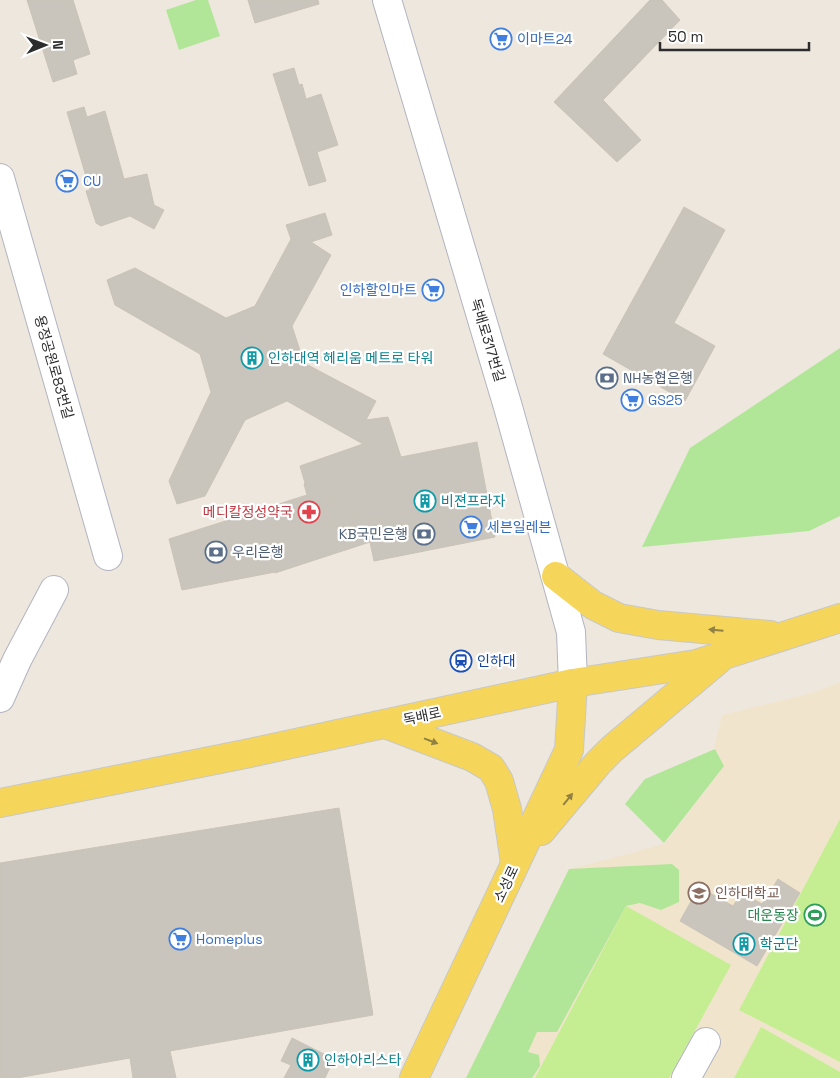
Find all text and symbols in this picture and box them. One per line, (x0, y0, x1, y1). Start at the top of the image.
north arrow (20, 20, 70, 70)
scale bar (660, 20, 809, 52)
supermarket icon: 이마트24 (489, 27, 513, 51)
text: 50 m (668, 27, 703, 46)
place label: 이마트24 (517, 30, 573, 48)
text: N (49, 40, 67, 50)
supermarket icon: CU (55, 169, 79, 193)
place label: CU (83, 172, 101, 190)
supermarket icon: 인하할인마트 (421, 278, 445, 302)
place label: 인하할인마트 (340, 281, 417, 299)
street label: 독배로317번길 (467, 296, 509, 384)
street label: 용정공원로83번길 (31, 313, 77, 421)
building icon: 인하대역 헤리움 메트로 타워 (240, 346, 264, 370)
place label: 인하대역 헤리움 메트로 타워 (268, 349, 433, 367)
bank icon: NH농협은행 (595, 366, 619, 390)
place label: NH농협은행 (623, 369, 693, 387)
supermarket icon: GS25 (620, 388, 644, 412)
place label: GS25 (648, 391, 683, 409)
building icon: 비젼프라자 (413, 489, 437, 513)
place label: 비젼프라자 (441, 492, 506, 510)
pharmacy icon: 메디칼정성약국 (297, 500, 321, 524)
place label: 메디칼정성약국 (203, 503, 293, 521)
supermarket icon: 세븐일레븐 (459, 515, 483, 539)
place label: 세븐일레븐 (487, 518, 552, 536)
bank icon: KB국민은행 (412, 522, 436, 546)
place label: KB국민은행 (339, 525, 408, 543)
bank icon: 우리은행 (204, 540, 228, 564)
place label: 우리은행 (232, 543, 284, 561)
one-way arrow (707, 626, 723, 634)
station icon: 인하대 (449, 649, 473, 673)
place label: 인하대 (477, 652, 516, 670)
street label: 독배로 (401, 703, 443, 729)
one-way arrow (424, 737, 439, 745)
one-way arrow (563, 793, 574, 806)
street label: 소성로 (490, 863, 522, 905)
school or university icon: 인하대학교 (687, 881, 711, 905)
place label: 인하대학교 (715, 884, 780, 902)
sports icon: 대운동장 (803, 903, 827, 927)
place label: 대운동장 (747, 906, 799, 924)
supermarket icon: Homeplus (168, 927, 192, 951)
place label: Homeplus (196, 930, 263, 948)
building icon: 학군단 (732, 932, 756, 956)
place label: 학군단 (760, 935, 799, 953)
building icon: 인하아리스타 (296, 1048, 320, 1072)
place label: 인하아리스타 (324, 1051, 401, 1069)

